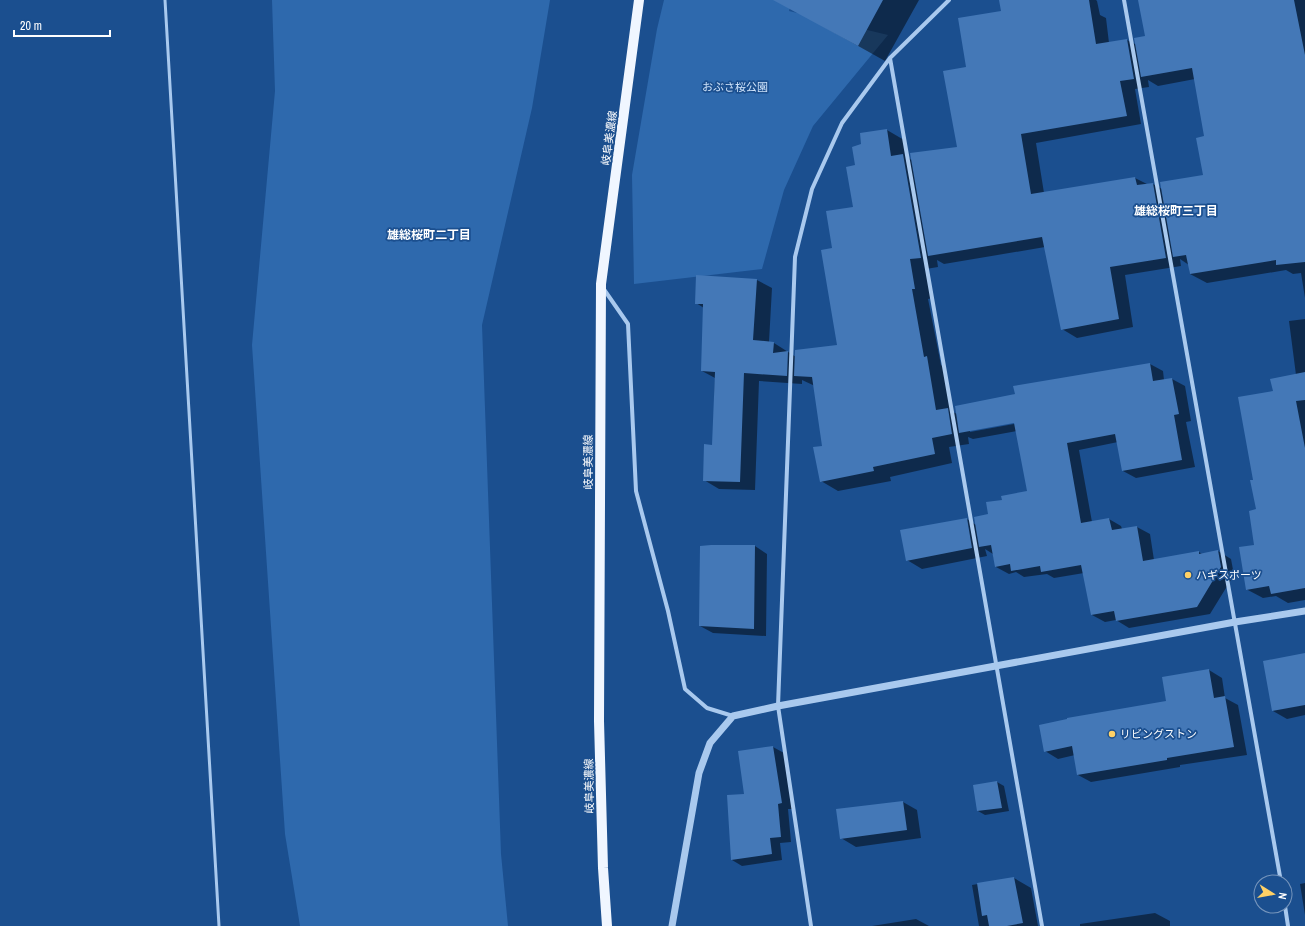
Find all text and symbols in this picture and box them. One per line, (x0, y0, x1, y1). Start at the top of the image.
scale bar (14, 12, 110, 38)
text: 20 m (20, 18, 42, 34)
park label: おぶさ桜公園 (702, 80, 768, 94)
street label: 岐阜美濃線 (598, 110, 620, 166)
district label: 雄総桜町三丁目 (1134, 203, 1218, 219)
district label: 雄総桜町二丁目 (387, 227, 471, 243)
street label: 岐阜美濃線 (581, 435, 595, 490)
place label: ハギスポーツ (1196, 568, 1262, 582)
marker: ハギスポーツ (1183, 570, 1193, 580)
place label: リビングストン (1120, 727, 1197, 741)
marker: リビングストン (1107, 729, 1117, 739)
street label: 岐阜美濃線 (582, 758, 596, 814)
north arrow (1253, 874, 1293, 914)
text: N (1275, 891, 1290, 900)

